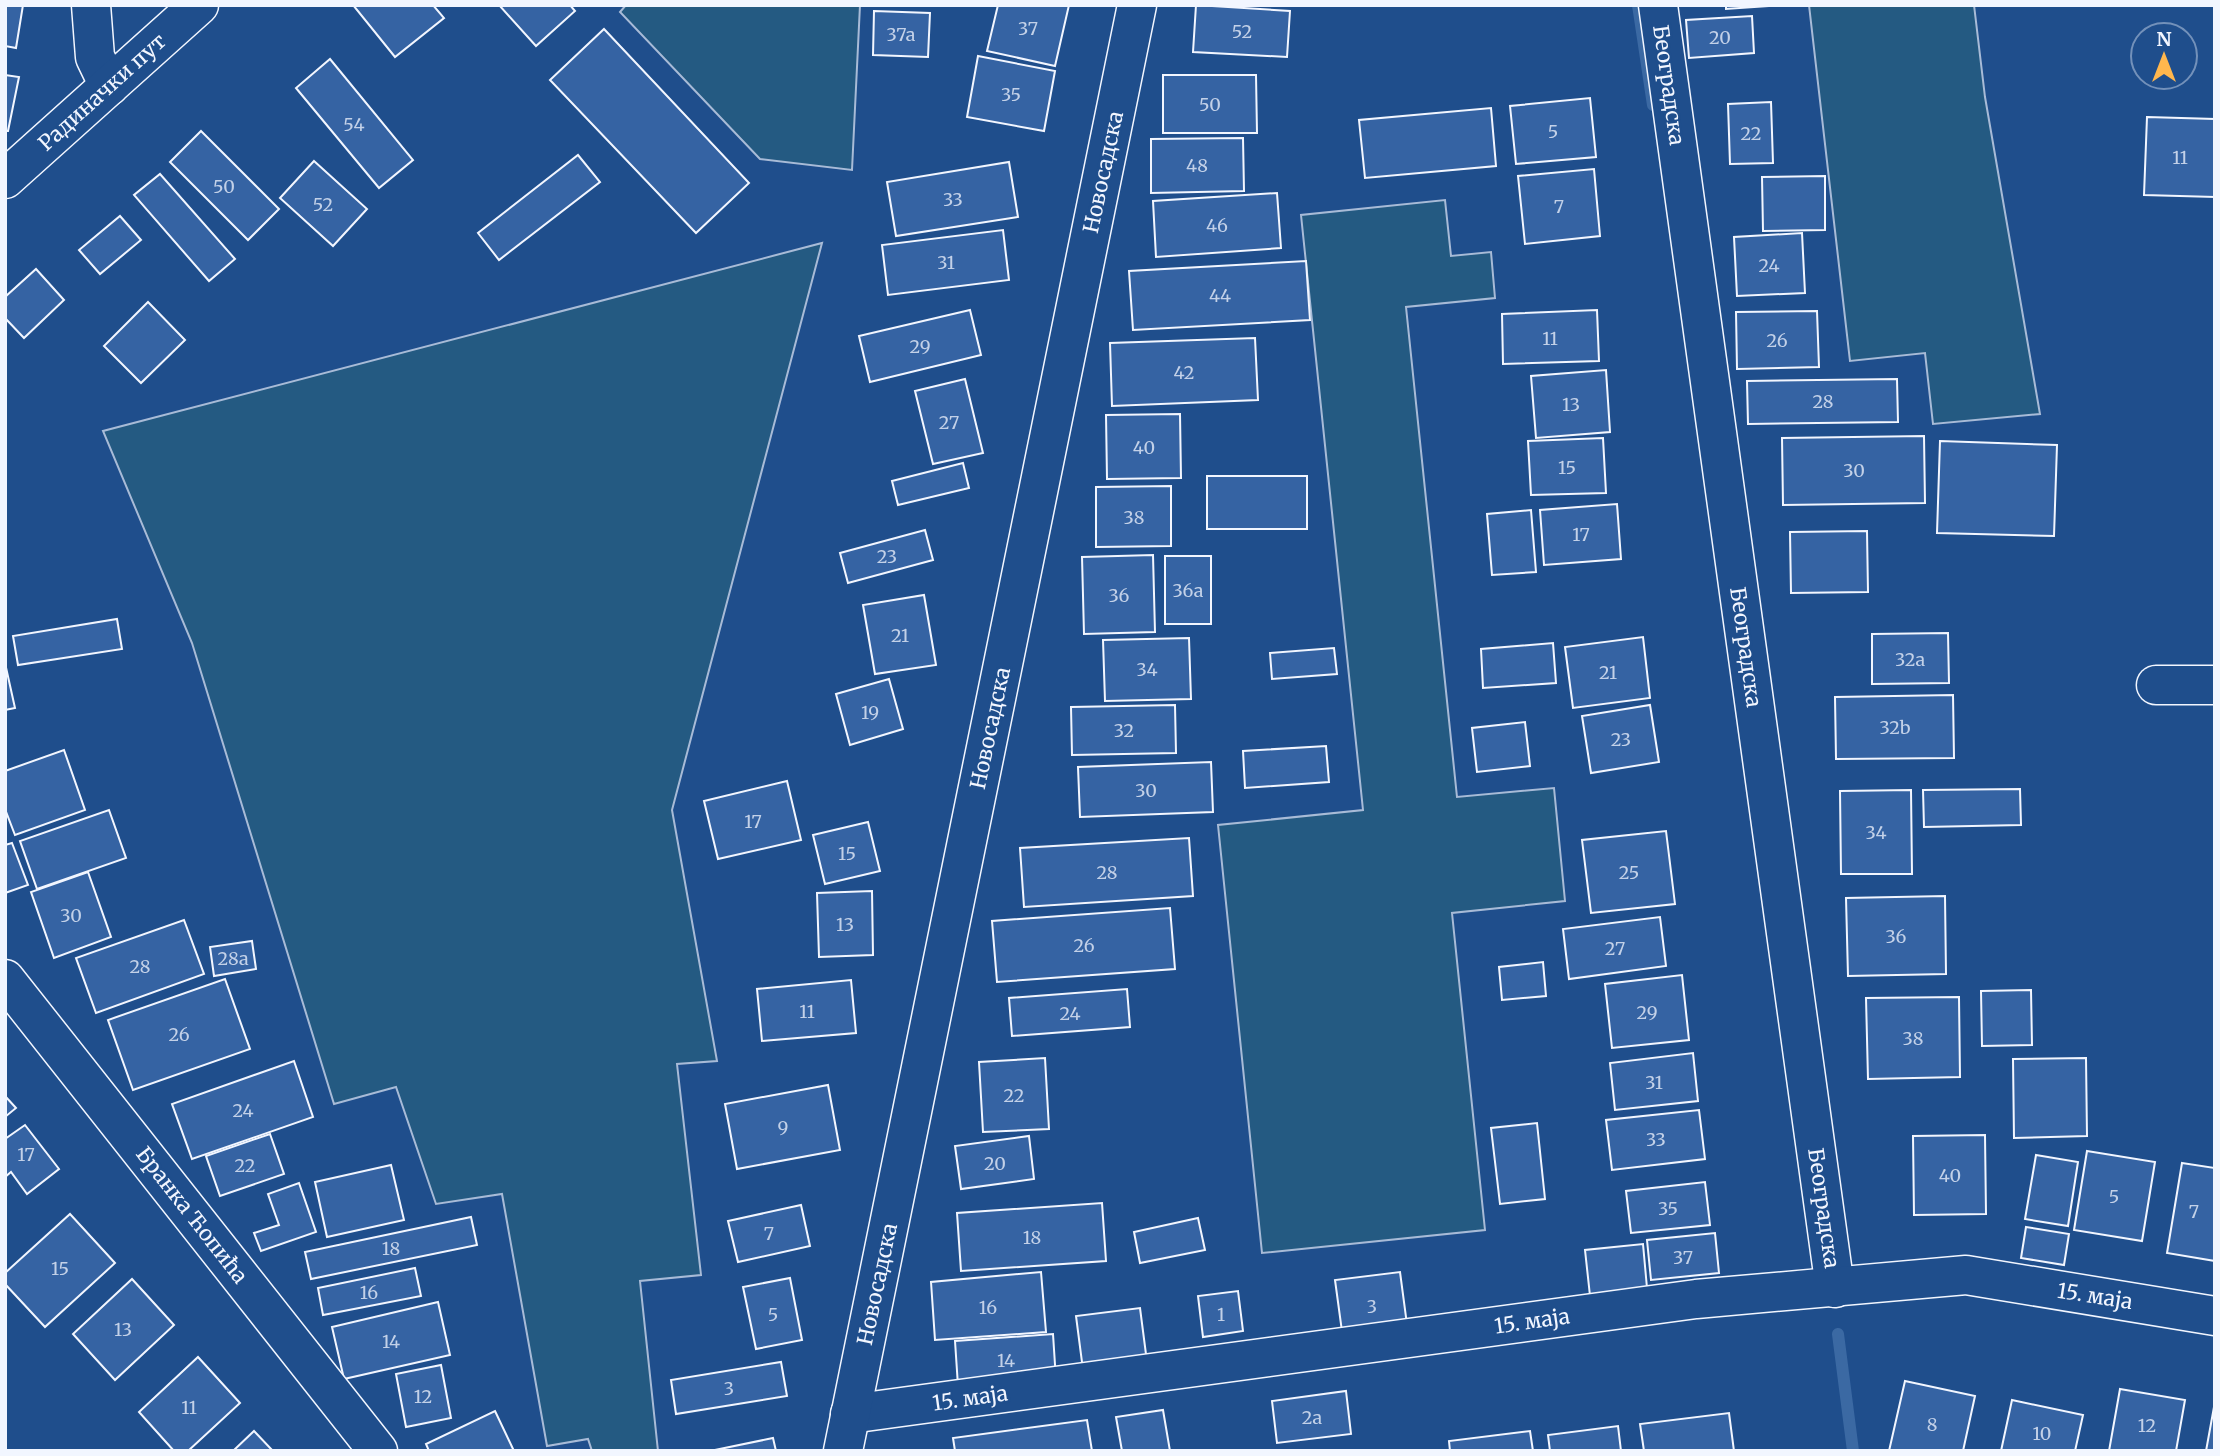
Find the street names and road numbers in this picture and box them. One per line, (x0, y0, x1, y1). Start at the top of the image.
street label: Београдска (1647, 23, 1691, 147)
street label: Радиначки пут (33, 27, 172, 156)
street label: Новосадска (1077, 109, 1129, 235)
street label: Београдска (1724, 585, 1768, 709)
street label: Новосадска (964, 665, 1016, 791)
street label: Бранка Ћопића (130, 1141, 254, 1289)
street label: Београдска (1802, 1146, 1846, 1270)
street label: Новосадска (851, 1221, 903, 1347)
street label: 15. маја (2055, 1277, 2135, 1315)
street label: 15. маја (1493, 1302, 1571, 1340)
street label: 15. маја (931, 1379, 1009, 1417)

